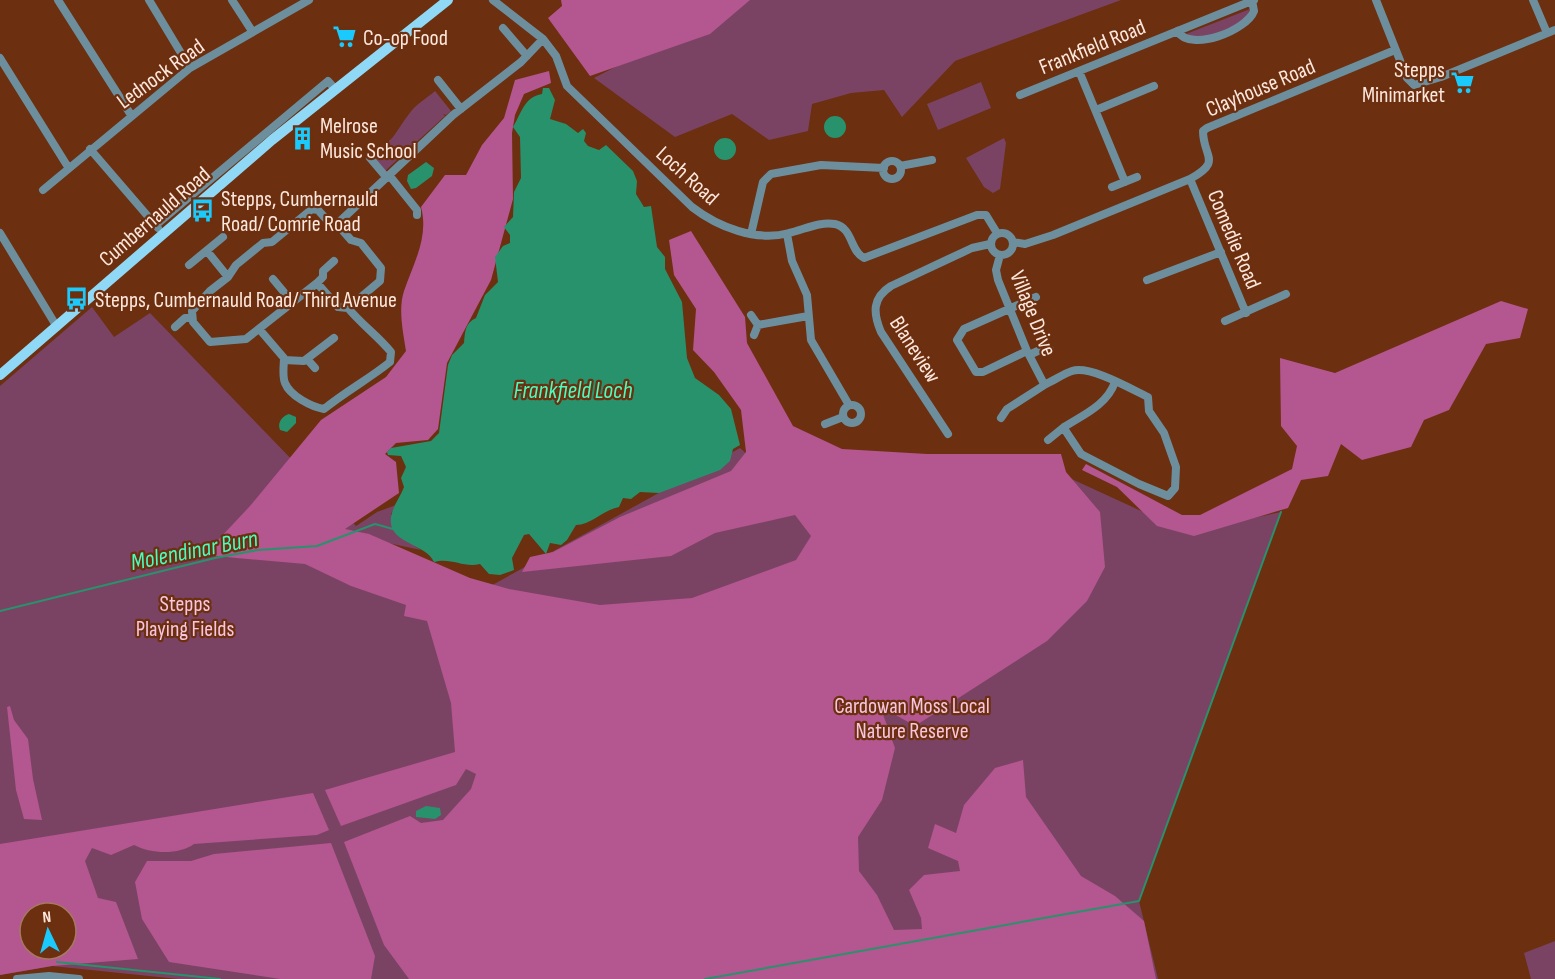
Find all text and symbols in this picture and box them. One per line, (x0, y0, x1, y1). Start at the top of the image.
street label: Frankfield Road (1035, 14, 1150, 81)
supermarket icon: Co-op Food (332, 24, 358, 50)
place label: Co-op Food (363, 25, 448, 52)
street label: Lednock Road (112, 33, 210, 115)
street label: Clayhouse Road (1202, 53, 1319, 124)
place label: Stepps Minimarket (1362, 57, 1445, 109)
supermarket icon: Stepps Minimarket (1450, 69, 1476, 95)
place label: Melrose Music School (320, 113, 417, 165)
building icon: Melrose Music School (289, 125, 315, 151)
street label: Loch Road (650, 141, 724, 211)
street label: Cumbernauld Road (94, 161, 216, 273)
place label: Stepps, Cumbernauld Road/ Comrie Road (221, 186, 378, 238)
street label: Comedie Road (1201, 186, 1267, 293)
bus stop icon: Stepps, Cumbernauld Road/ Comrie Road (190, 198, 216, 224)
street label: Village Drive (1003, 267, 1062, 360)
bus stop icon: Stepps, Cumbernauld Road/ Third Avenue (64, 286, 90, 312)
place label: Stepps, Cumbernauld Road/ Third Avenue (95, 287, 397, 314)
street label: Blaneview (883, 311, 946, 388)
water label: Frankfield Loch (514, 376, 632, 405)
water label: Molendinar Burn (128, 524, 260, 577)
park label: Stepps Playing Fields (136, 591, 234, 643)
park label: Cardowan Moss Local Nature Reserve (834, 693, 990, 745)
north arrow (18, 901, 78, 961)
text: N (42, 908, 52, 927)

